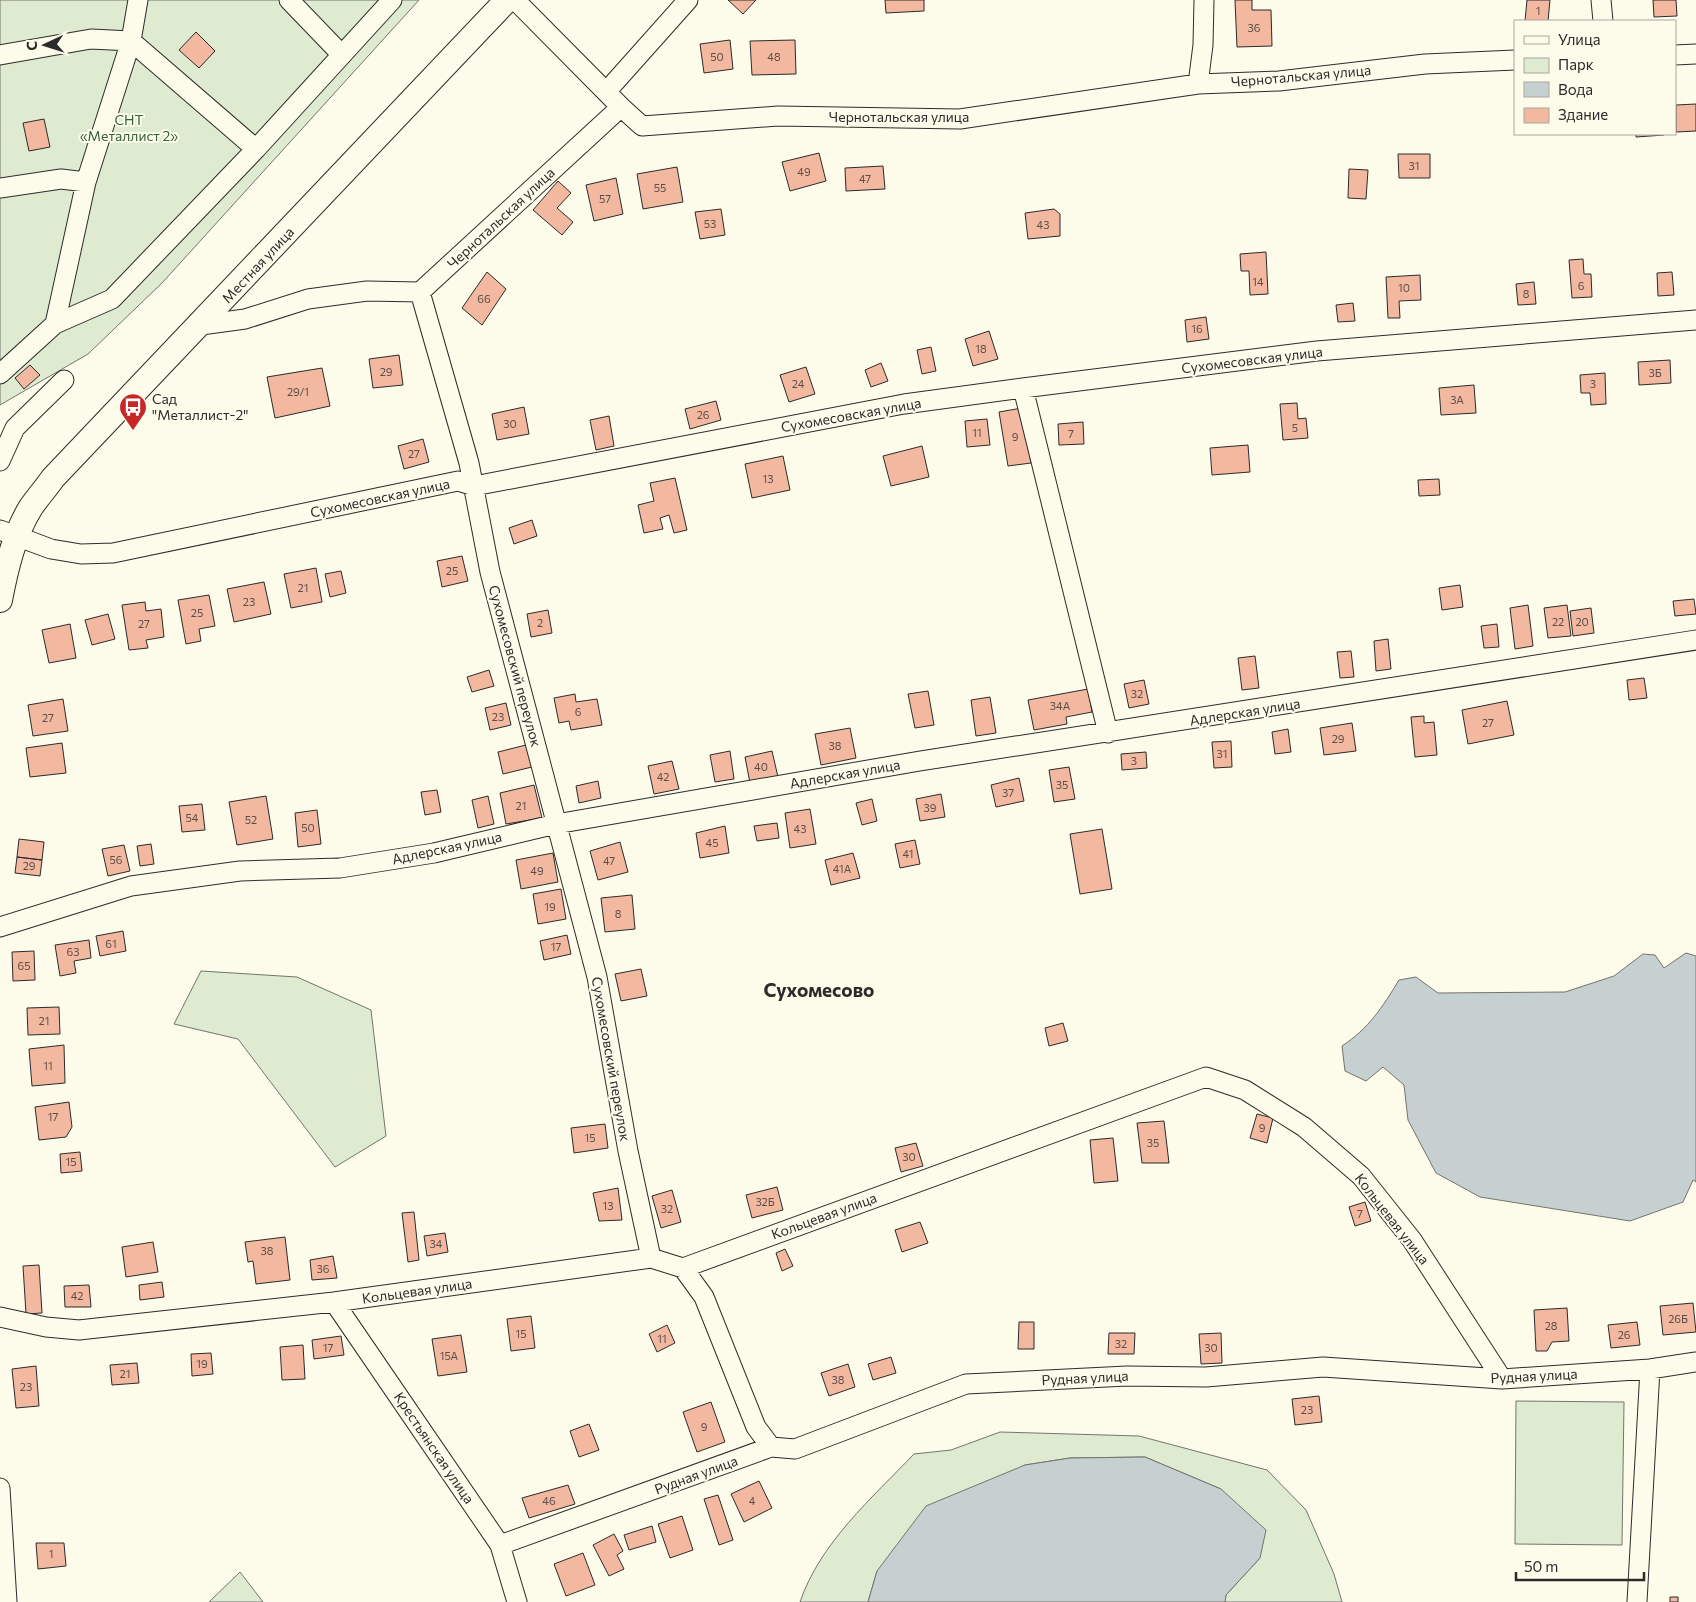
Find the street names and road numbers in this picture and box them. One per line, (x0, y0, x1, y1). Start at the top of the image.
street label: Чернотальская улица (1230, 61, 1372, 90)
street label: Чернотальская улица (829, 108, 969, 125)
street label: Чернотальская улица (444, 164, 558, 272)
street label: Местная улица (218, 223, 297, 306)
street label: Сухомесовская улица (1180, 342, 1323, 377)
street label: Сухомесовская улица (779, 394, 922, 435)
street label: Сухомесовская улица (309, 474, 451, 521)
street label: Сухомесовский переулок (486, 583, 545, 749)
street label: Адлерская улица (1188, 694, 1301, 729)
street label: Адлерская улица (788, 755, 901, 792)
street label: Адлерская улица (390, 828, 503, 867)
street label: Сухомесовский переулок (589, 975, 634, 1143)
street label: Кольцевая улица (1352, 1170, 1433, 1268)
street label: Кольцевая улица (769, 1189, 879, 1242)
street label: Кольцевая улица (361, 1274, 473, 1307)
street label: Рудная улица (1490, 1365, 1578, 1386)
street label: Рудная улица (1041, 1367, 1129, 1388)
street label: Крестьянская улица (391, 1389, 478, 1507)
street label: Рудная улица (652, 1452, 740, 1497)

